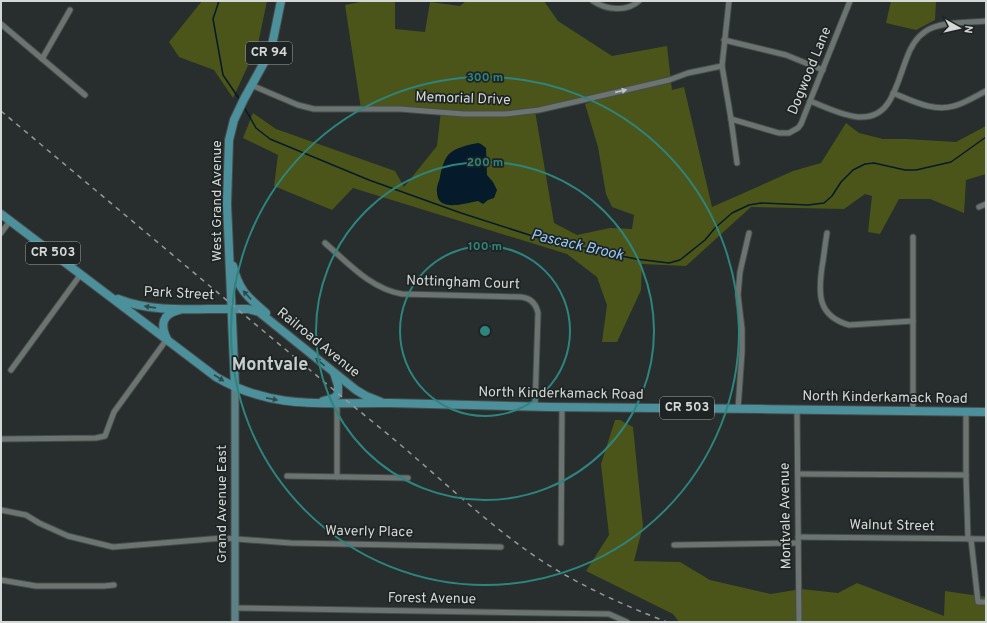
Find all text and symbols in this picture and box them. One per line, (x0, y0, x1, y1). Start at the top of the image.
north arrow (939, 8, 979, 48)
text: N (960, 24, 975, 34)
street label: Dogwood Lane (785, 25, 835, 117)
road number: CR 94 (246, 42, 292, 64)
text: 300 m (467, 70, 503, 86)
one-way arrow (615, 88, 627, 94)
street label: Memorial Drive (415, 89, 511, 109)
street label: West Grand Avenue (209, 140, 226, 262)
text: 200 m (467, 155, 503, 171)
water label: Pascack Brook (529, 226, 626, 266)
text: 100 m (468, 239, 502, 255)
road number: CR 503 (26, 242, 80, 264)
street label: Nottingham Court (406, 273, 520, 293)
street label: Park Street (143, 284, 215, 304)
one-way arrow (242, 290, 251, 300)
one-way arrow (144, 304, 156, 310)
street label: Railroad Avenue (273, 304, 363, 382)
centre of rings (478, 324, 492, 338)
district label: Montvale (232, 354, 308, 377)
one-way arrow (315, 357, 326, 366)
one-way arrow (214, 374, 224, 382)
street label: North Kinderkamack Road (478, 384, 644, 404)
street label: North Kinderkamack Road (802, 388, 968, 408)
one-way arrow (265, 396, 278, 402)
road number: CR 503 (660, 397, 714, 419)
street label: Grand Avenue East (214, 445, 231, 563)
street label: Montvale Avenue (777, 462, 795, 570)
street label: Walnut Street (849, 517, 935, 535)
street label: Waverly Place (325, 523, 413, 541)
street label: Forest Avenue (388, 590, 476, 608)

